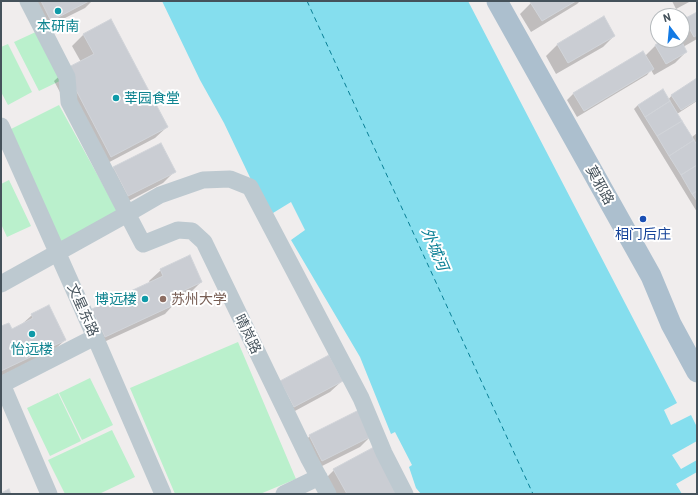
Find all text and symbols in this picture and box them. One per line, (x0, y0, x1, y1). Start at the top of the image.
marker: 本研南 (53, 6, 63, 16)
north arrow (650, 8, 690, 48)
text: N (662, 10, 672, 24)
place label: 本研南 (37, 18, 79, 34)
place label: 莘园食堂 (124, 90, 180, 106)
marker: 莘园食堂 (111, 93, 121, 103)
street label: 莫邪路 (582, 163, 618, 207)
marker: 相门后庄 (638, 214, 648, 224)
water label: 外城河 (418, 225, 452, 273)
place label: 相门后庄 (615, 226, 671, 242)
street label: 文星东路 (64, 281, 102, 339)
place label: 博远楼 (95, 291, 137, 307)
place label: 苏州大学 (171, 291, 227, 307)
marker: 博远楼 (140, 294, 150, 304)
marker: 苏州大学 (158, 294, 168, 304)
street label: 晴岚路 (231, 311, 265, 357)
marker: 怡远楼 (27, 329, 37, 339)
place label: 怡远楼 (11, 341, 53, 357)

